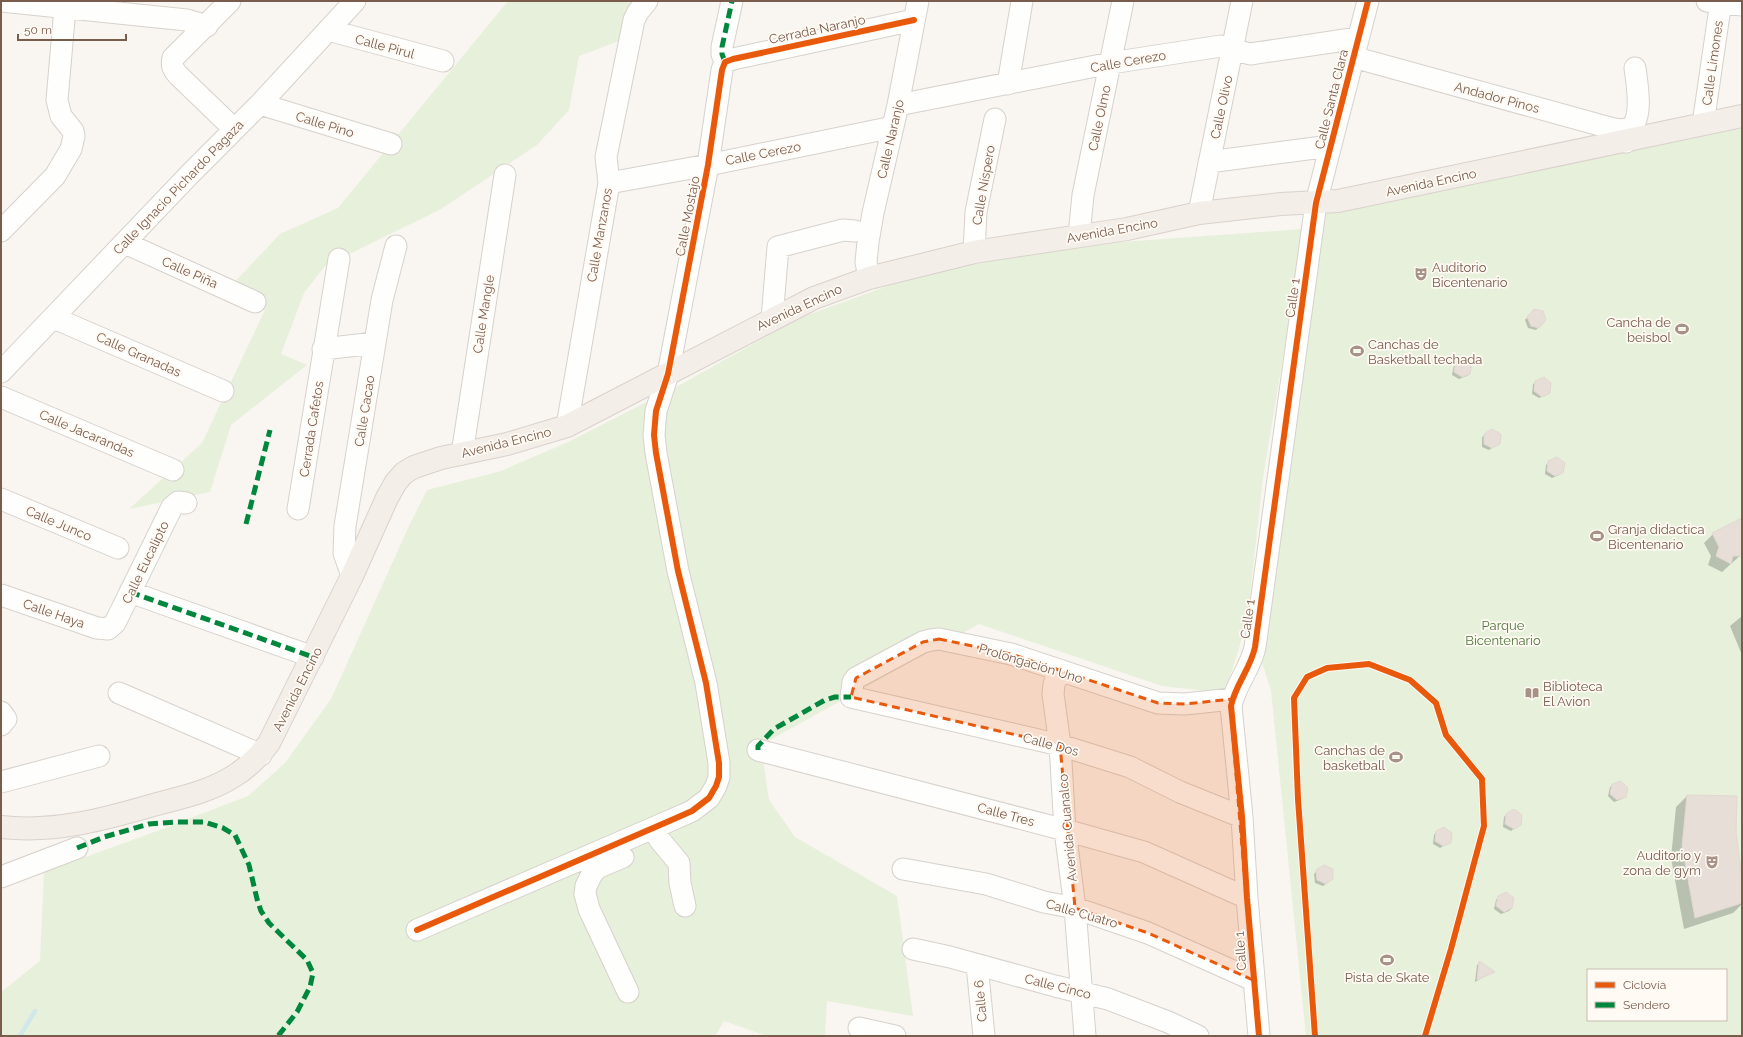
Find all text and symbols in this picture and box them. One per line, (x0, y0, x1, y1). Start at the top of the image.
street label: Cerrada Naranjo (768, 12, 867, 47)
scale bar (18, 16, 126, 42)
street label: Calle Limones (1699, 20, 1726, 107)
text: 50 m (24, 23, 52, 37)
street label: Calle Pirul (354, 31, 417, 62)
street label: Calle Cerezo (1089, 47, 1167, 76)
street label: Calle Santa Clara (1312, 48, 1351, 151)
street label: Calle Olivo (1207, 74, 1236, 140)
street label: Andador Pinos (1453, 79, 1541, 116)
street label: Calle Olmo (1085, 84, 1114, 152)
street label: Calle Naranjo (874, 98, 907, 180)
street label: Calle Pino (294, 108, 356, 141)
street label: Calle Ignacio Pichardo Pagaza (110, 117, 247, 258)
street label: Calle Cerezo (724, 139, 802, 168)
street label: Calle Níspero (969, 144, 998, 226)
street label: Avenida Encino (1384, 166, 1478, 199)
street label: Calle Mostajo (672, 174, 703, 257)
street label: Calle Manzanos (584, 187, 615, 283)
street label: Avenida Encino (1065, 215, 1159, 246)
street label: Calle Piña (160, 253, 220, 291)
place label: Auditorio Bicentenario (1432, 260, 1508, 290)
theatre icon: Auditorio Bicentenario (1413, 266, 1429, 282)
street label: Calle Mangle (470, 273, 497, 354)
street label: Calle 1 (1282, 277, 1303, 319)
street label: Avenida Encino (754, 281, 844, 334)
place label: Cancha de beisbol (1607, 315, 1671, 345)
sports icon: Cancha de beisbol (1674, 321, 1690, 337)
street label: Calle Granadas (94, 329, 183, 380)
place label: Canchas de Basketball techada (1368, 337, 1482, 367)
sports icon: Canchas de Basketball techada (1349, 343, 1365, 359)
street label: Calle Cacao (351, 374, 378, 448)
street label: Cerrada Cafetos (296, 380, 326, 478)
street label: Calle Jacarandas (37, 407, 137, 460)
street label: Avenida Encino (460, 424, 553, 461)
street label: Calle Junco (24, 503, 94, 544)
street label: Calle Eucalipto (119, 518, 172, 606)
place label: Granja didactica Bicentenario (1608, 522, 1704, 552)
sports icon: Granja didactica Bicentenario (1589, 528, 1605, 544)
street label: Calle Haya (21, 596, 87, 631)
street label: Calle 1 (1237, 598, 1258, 640)
park label: Parque Bicentenario (1465, 618, 1541, 648)
street label: Prolongación Uno (977, 641, 1085, 686)
street label: Avenida Encino (270, 644, 325, 734)
place label: Biblioteca El Avion (1543, 679, 1603, 709)
library icon: Biblioteca El Avion (1524, 685, 1540, 701)
street label: Calle Dos (1021, 730, 1081, 759)
place label: Canchas de basketball (1314, 743, 1385, 773)
sports icon: Canchas de basketball (1388, 749, 1404, 765)
street label: Avenida Cuanalco (1055, 773, 1080, 883)
street label: Calle Tres (976, 800, 1036, 829)
place label: Auditorio y zona de gym (1623, 848, 1701, 878)
theatre icon: Auditorio y zona de gym (1704, 854, 1720, 870)
street label: Calle Cuatro (1044, 896, 1120, 931)
street label: Calle 1 (1232, 930, 1249, 971)
sports icon: Pista de Skate (1379, 952, 1395, 968)
legend (1587, 969, 1727, 1021)
place label: Pista de Skate (1345, 970, 1430, 985)
street label: Calle Cinco (1023, 971, 1093, 1002)
text: Ciclovía (1623, 978, 1666, 992)
street label: Calle 6 (971, 979, 990, 1022)
text: Sendero (1623, 998, 1670, 1012)

